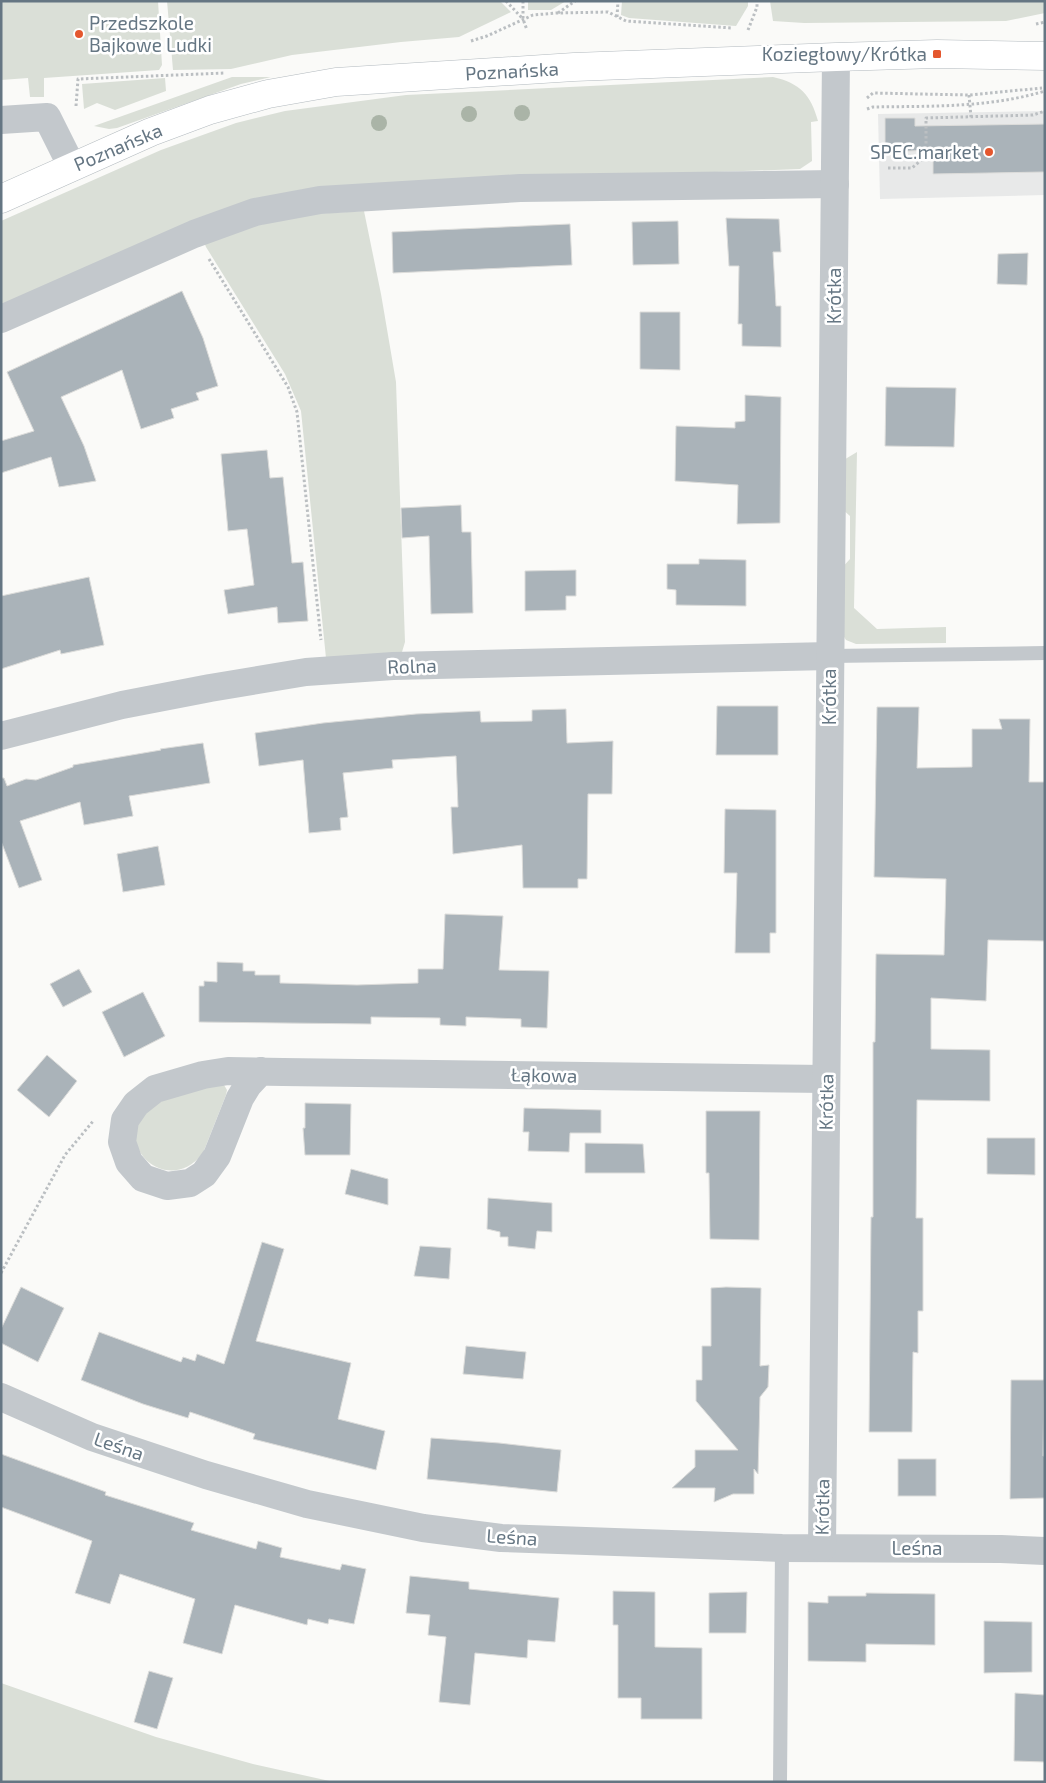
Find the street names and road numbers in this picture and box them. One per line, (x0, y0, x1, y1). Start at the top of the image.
street label: Poznańska (465, 57, 559, 84)
street label: Poznańska (70, 118, 165, 175)
street label: Krótka (822, 268, 845, 324)
street label: Rolna (387, 653, 437, 678)
street label: Krótka (817, 669, 840, 725)
street label: Łąkowa (511, 1062, 577, 1087)
street label: Krótka (814, 1073, 837, 1131)
street label: Leśna (91, 1426, 147, 1465)
street label: Krótka (810, 1478, 833, 1536)
street label: Leśna (486, 1523, 538, 1550)
street label: Leśna (891, 1536, 943, 1559)

